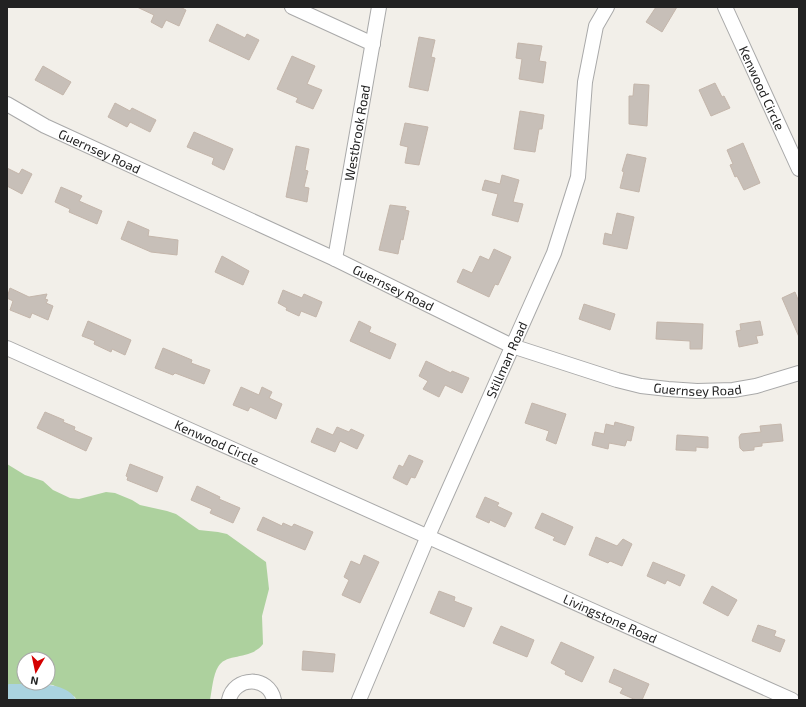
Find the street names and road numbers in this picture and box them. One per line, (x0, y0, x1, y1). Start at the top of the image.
street label: Kenwood Circle (736, 43, 788, 133)
street label: Westbrook Road (341, 84, 373, 182)
street label: Guernsey Road (56, 125, 143, 177)
street label: Guernsey Road (350, 261, 437, 314)
street label: Stillman Road (483, 319, 531, 400)
street label: Guernsey Road (653, 379, 743, 399)
street label: Kenwood Circle (172, 416, 262, 468)
street label: Livingstone Road (561, 590, 660, 646)

